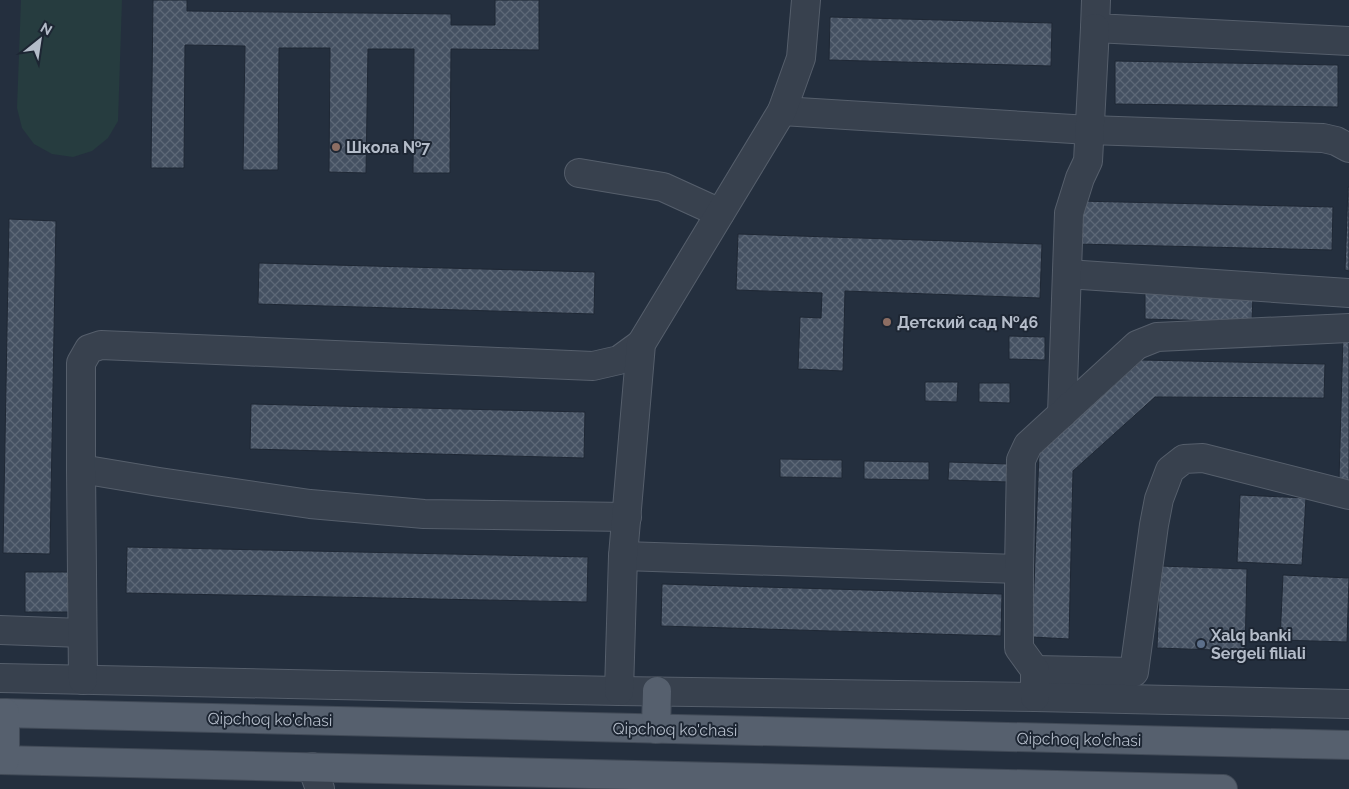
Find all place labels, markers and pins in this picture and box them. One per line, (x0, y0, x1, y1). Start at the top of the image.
place label: Школа №7 (346, 138, 430, 157)
marker: Школа №7 (330, 141, 342, 153)
place label: Детский сад №46 (897, 313, 1039, 332)
marker: Детский сад №46 (881, 316, 893, 328)
place label: Xalq banki Sergeli filiali (1210, 626, 1306, 663)
marker: Xalq banki Sergeli filiali (1195, 638, 1207, 650)

